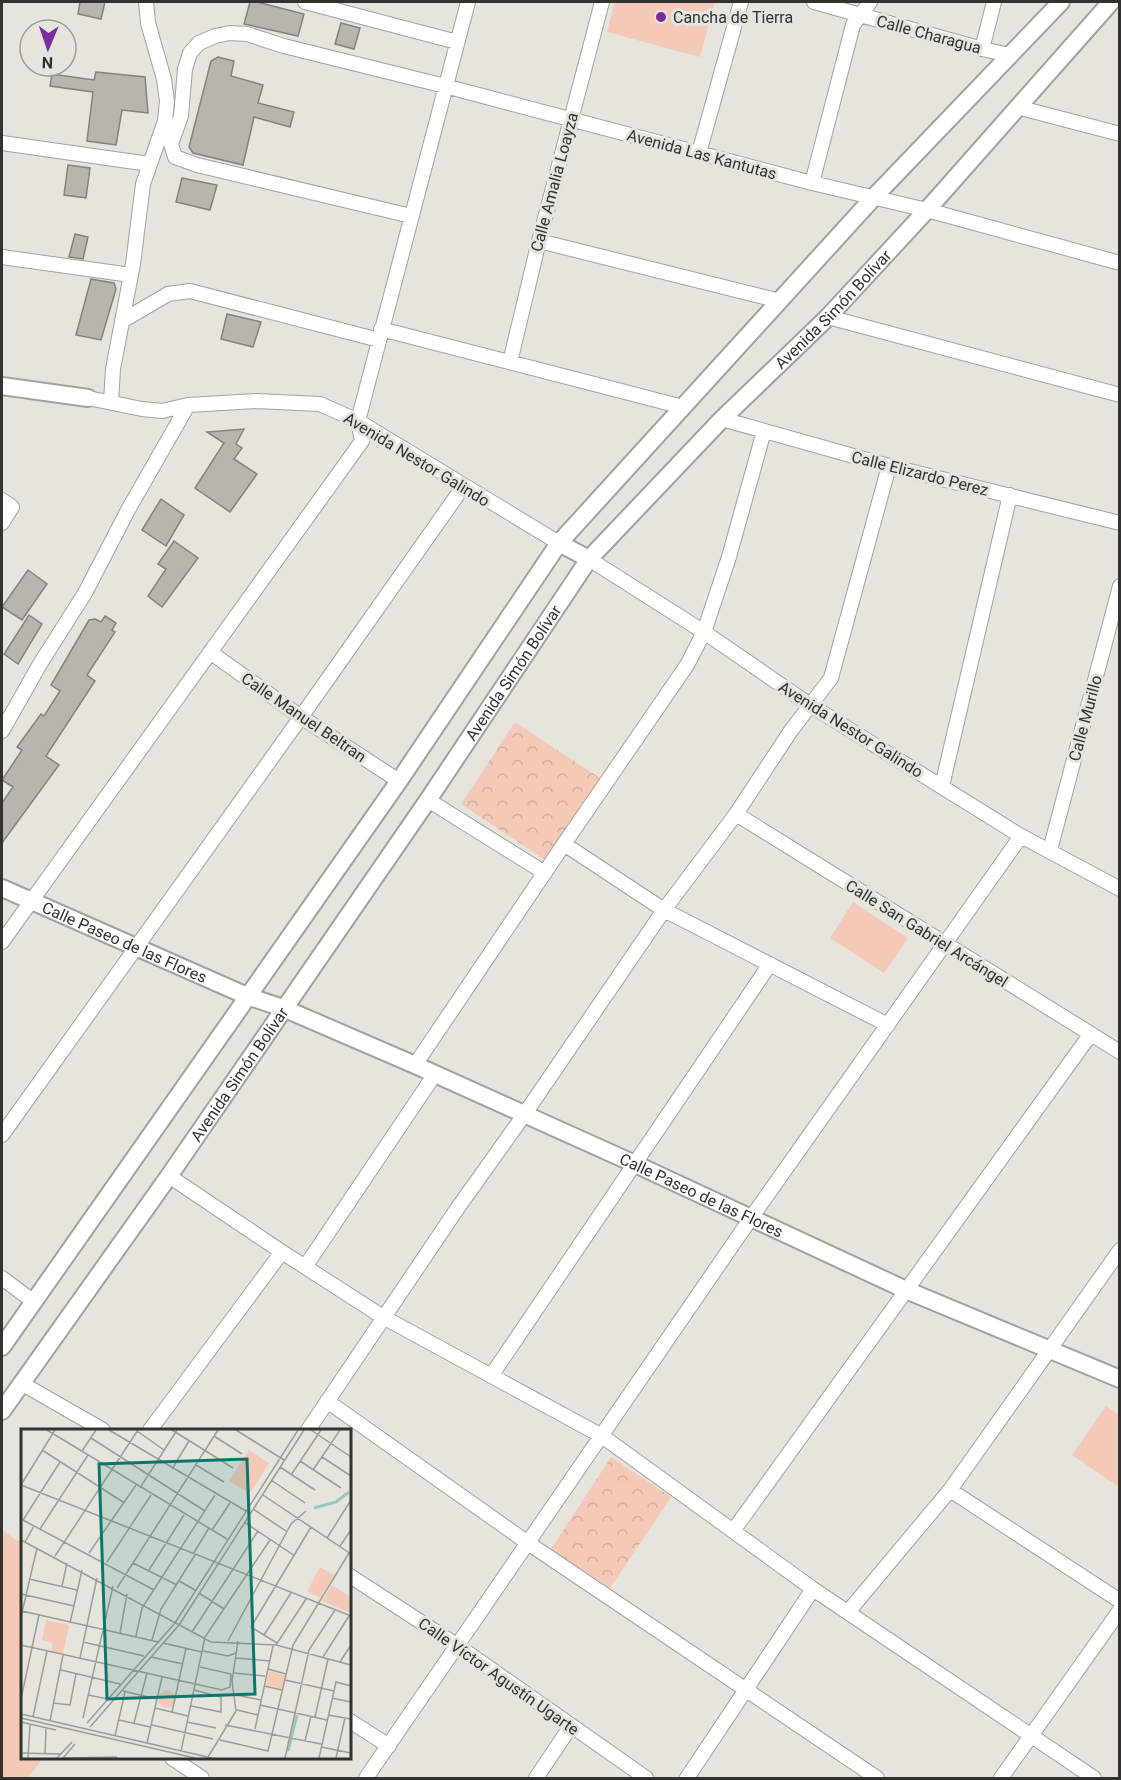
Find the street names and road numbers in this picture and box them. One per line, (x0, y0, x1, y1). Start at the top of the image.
street label: Calle Charagua (874, 11, 983, 58)
street label: Calle Amalia Loayza (527, 110, 582, 254)
street label: Avenida Las Kantutas (625, 125, 779, 184)
street label: Avenida Simón Bolívar (771, 246, 896, 373)
street label: Avenida Nestor Galindo (340, 408, 493, 511)
street label: Calle Elizardo Perez (849, 447, 990, 500)
street label: Avenida Simón Bolívar (462, 601, 566, 744)
street label: Calle Manuel Beltran (238, 669, 370, 766)
street label: Calle Murillo (1065, 673, 1106, 763)
street label: Avenida Nestor Galindo (775, 677, 926, 782)
street label: Calle San Gabriel Arcángel (842, 876, 1011, 991)
street label: Calle Paseo de las Flores (39, 898, 210, 987)
street label: Avenida Simón Bolívar (187, 1003, 293, 1145)
street label: Calle Paseo de las Flores (616, 1149, 786, 1242)
street label: Calle Víctor Agustín Ugarte (415, 1614, 583, 1739)

